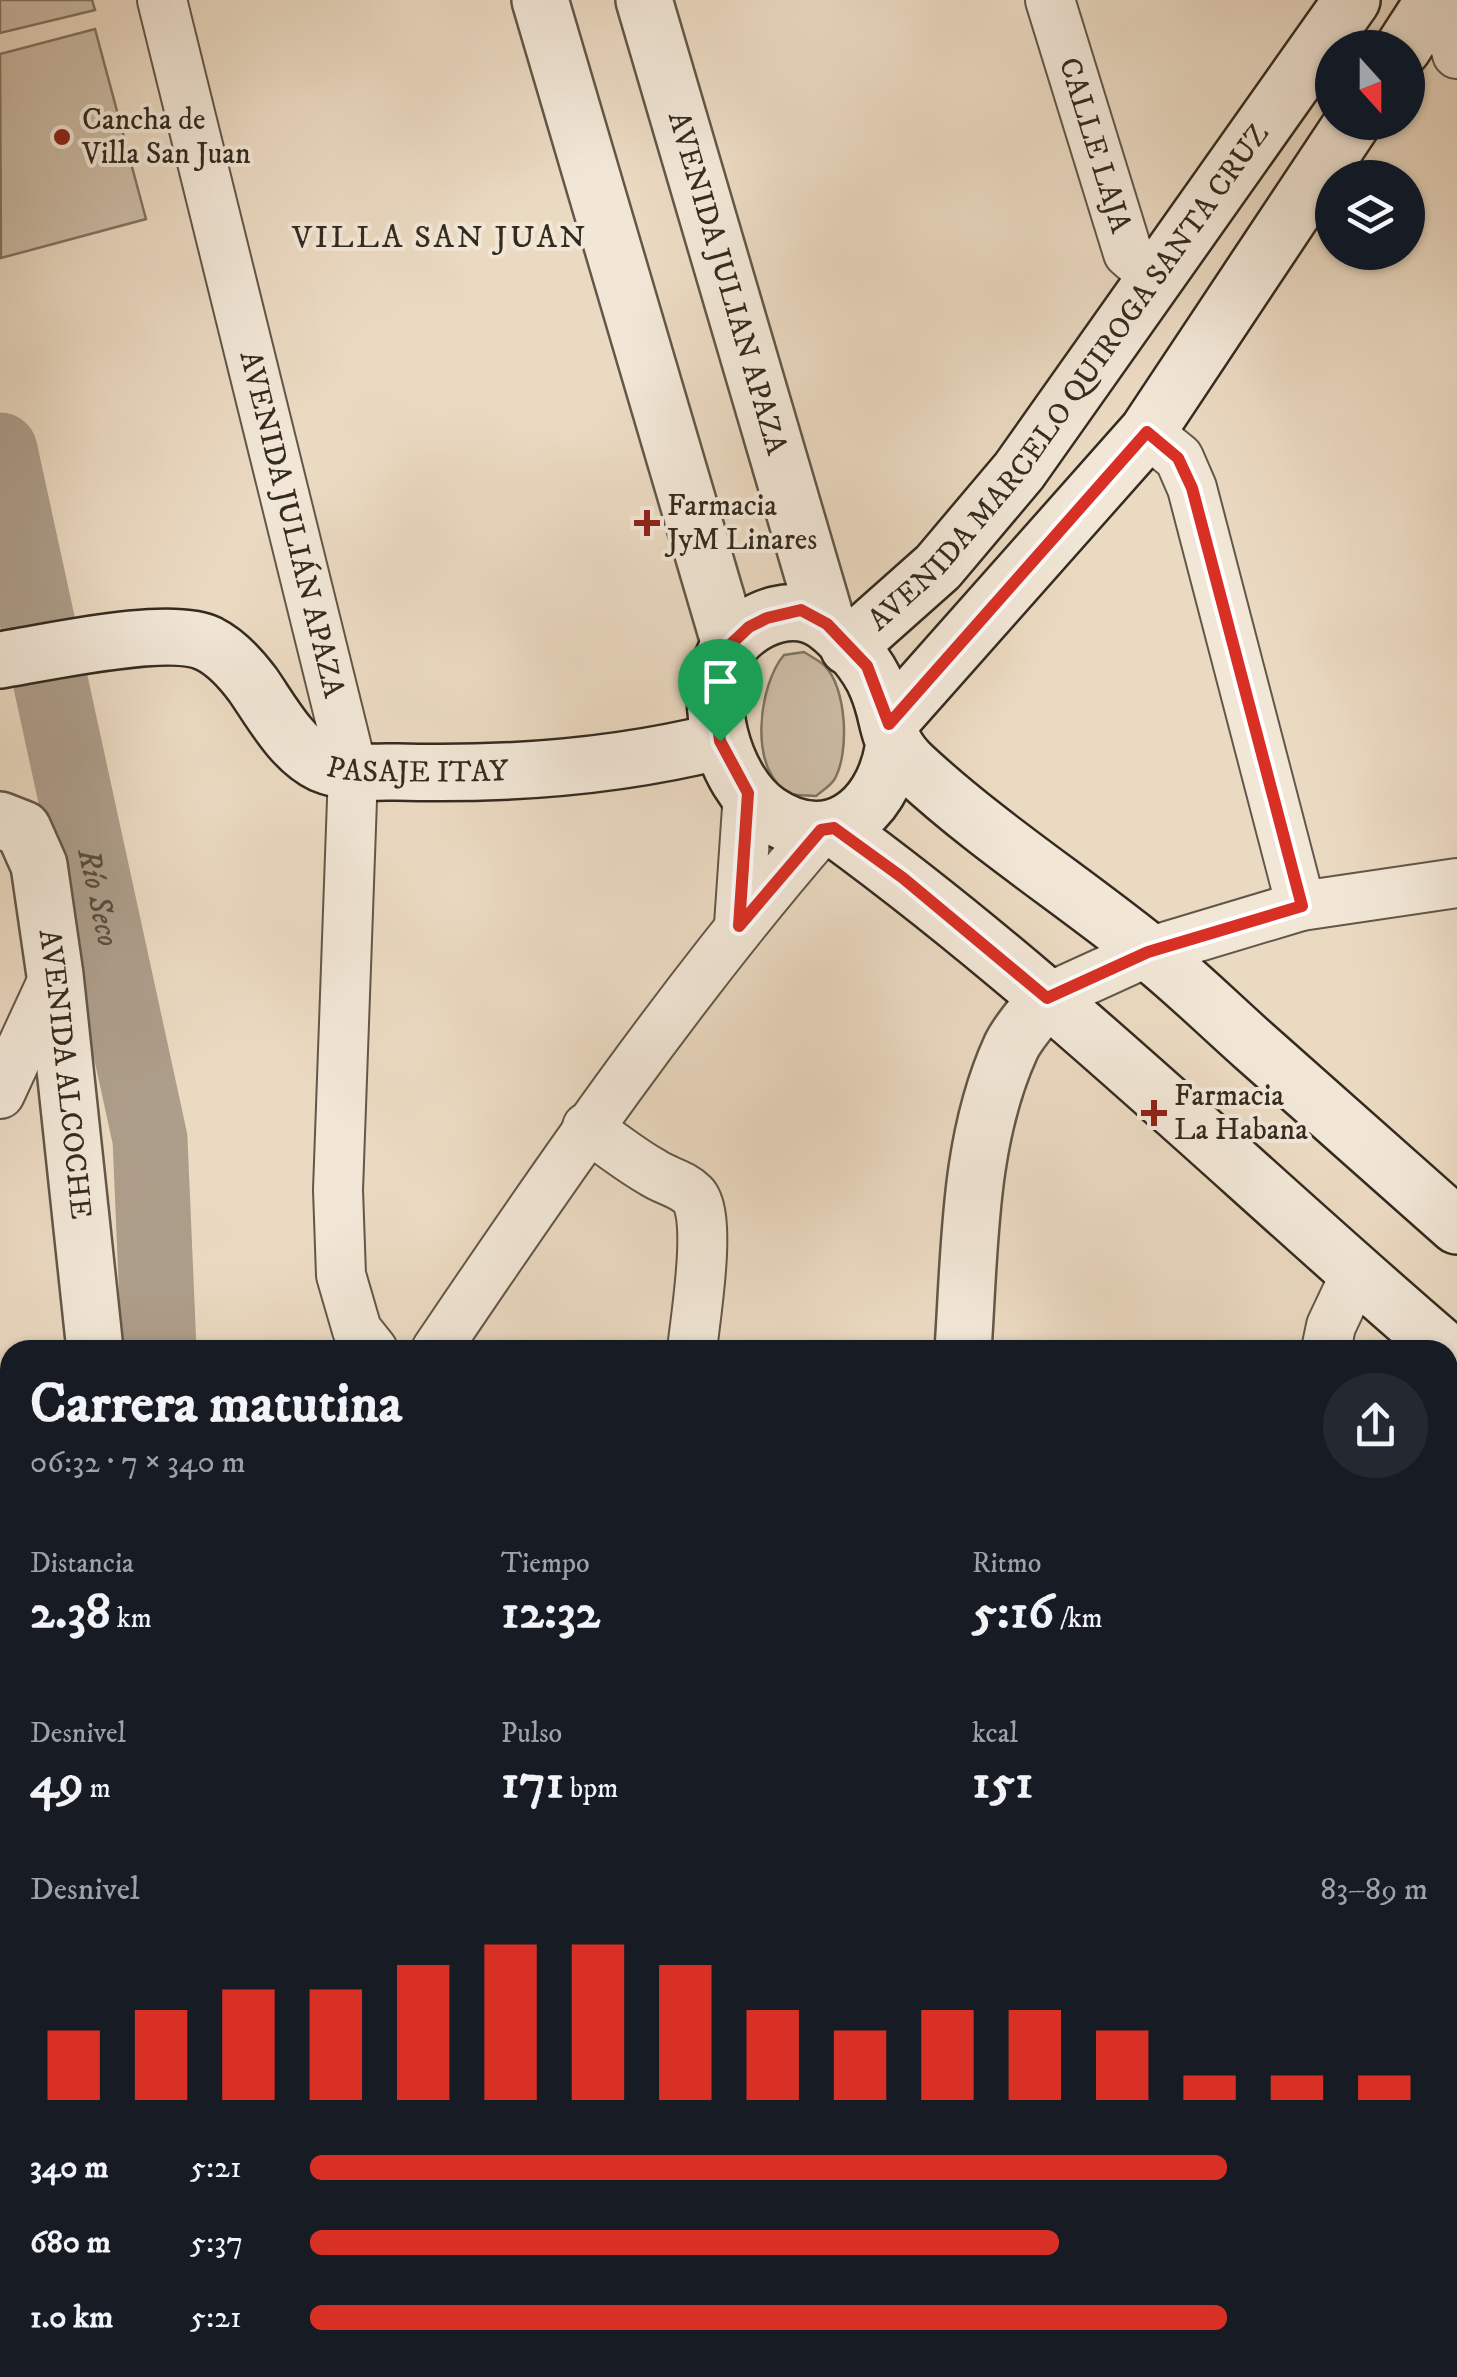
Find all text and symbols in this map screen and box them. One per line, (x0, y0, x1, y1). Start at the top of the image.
north arrow (1315, 30, 1425, 140)
map controls (1315, 30, 1425, 270)
street label: CALLE LAJA (1050, 53, 1139, 238)
place label: Cancha de Villa San Juan (81, 102, 251, 173)
street label: AVENIDA JULIAN APAZA (659, 107, 795, 460)
street label: AVENIDA MARCELO QUIROGA SANTA CRUZ (860, 117, 1277, 639)
marker: Cancha de Villa San Juan (51, 126, 73, 148)
button: layers (1315, 160, 1425, 270)
district label: VILLA SAN JUAN (291, 218, 588, 258)
street label: AVENIDA JULIÁN APAZA (231, 347, 353, 702)
place label: Farmacia JyM Linares (664, 488, 817, 559)
marker: Farmacia JyM Linares (636, 512, 658, 534)
pin (678, 639, 763, 742)
icon: arrive (693, 654, 748, 709)
street label: PASAJE ITAY (323, 748, 510, 791)
water label: Río Seco (67, 844, 128, 950)
street label: AVENIDA ALCOCHE (30, 927, 99, 1221)
place label: Farmacia La Habana (1174, 1078, 1308, 1149)
marker: Farmacia La Habana (1143, 1102, 1165, 1124)
text: Carrera matutina (30, 1371, 402, 1440)
button: share (1323, 1373, 1428, 1478)
text: 06:32 · 7 × 340 m (30, 1443, 246, 1483)
text: Distancia (30, 1546, 134, 1581)
text: Tiempo (501, 1546, 590, 1581)
text: Ritmo (972, 1546, 1041, 1581)
text: 2.38 (30, 1581, 111, 1644)
text: 12:32 (501, 1581, 600, 1644)
text: 5:16 (972, 1581, 1054, 1644)
text: km (111, 1601, 152, 1636)
text: /km (1054, 1601, 1103, 1636)
text: Desnivel (30, 1716, 126, 1751)
text: Pulso (501, 1716, 562, 1751)
text: kcal (972, 1716, 1018, 1751)
text: 49 (30, 1751, 84, 1814)
text: 171 (501, 1751, 564, 1814)
text: 151 (972, 1751, 1033, 1814)
text: m (84, 1771, 111, 1806)
text: bpm (564, 1771, 618, 1806)
text: Desnivel (30, 1870, 140, 1910)
text: 83–89 m (1320, 1870, 1428, 1910)
text: 340 m (30, 2148, 108, 2188)
text: 5:21 (190, 2148, 242, 2188)
text: 680 m (30, 2223, 111, 2263)
text: 5:37 (190, 2223, 243, 2263)
text: 1.0 km (30, 2298, 113, 2338)
text: 5:21 (190, 2298, 242, 2338)

